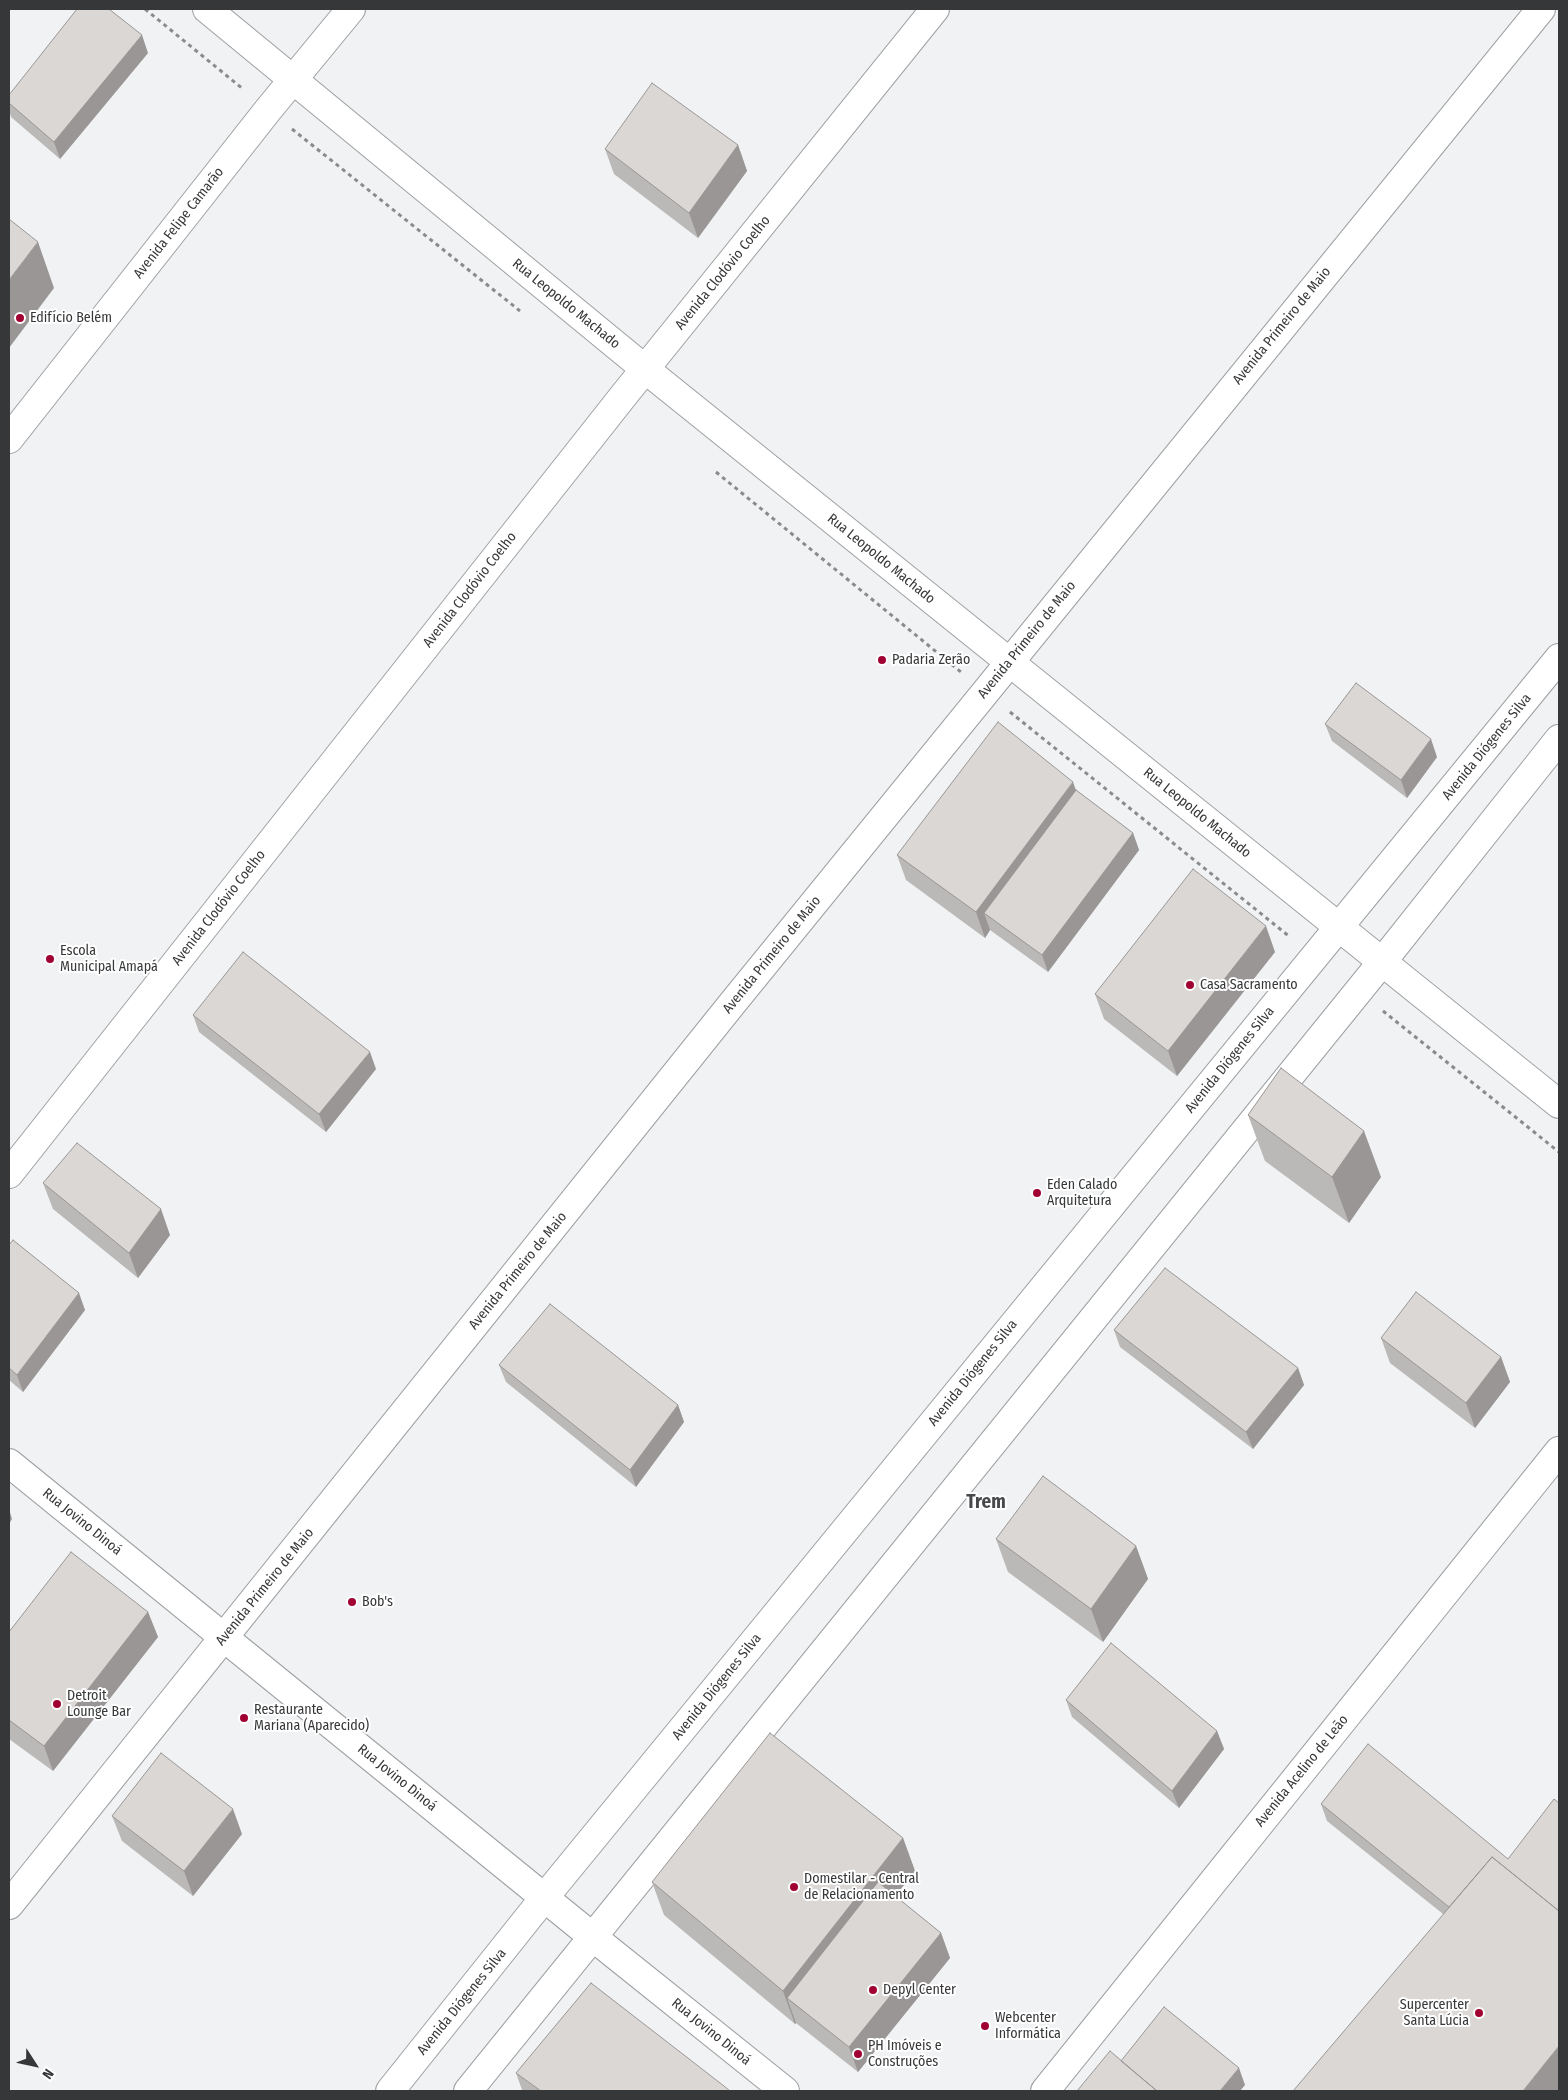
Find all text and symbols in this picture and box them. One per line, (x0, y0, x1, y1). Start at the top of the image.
street label: Avenida Felipe Camarão (130, 164, 228, 282)
street label: Avenida Clodóvio Coelho (672, 213, 774, 333)
street label: Rua Leopoldo Machado (509, 255, 623, 353)
street label: Avenida Primeiro de Maio (1229, 264, 1335, 388)
place label: Edifício Belém (30, 310, 112, 326)
marker: Edifício Belém (14, 312, 26, 324)
street label: Rua Leopoldo Machado (824, 510, 938, 608)
street label: Avenida Clodóvio Coelho (420, 529, 520, 651)
street label: Avenida Primeiro de Maio (974, 578, 1080, 702)
place label: Padaria Zerão (892, 652, 970, 668)
marker: Padaria Zerão (876, 654, 888, 666)
street label: Avenida Diógenes Silva (1439, 691, 1535, 803)
street label: Rua Leopoldo Machado (1140, 764, 1254, 862)
street label: Avenida Clodóvio Coelho (169, 847, 269, 969)
street label: Avenida Primeiro de Maio (719, 893, 825, 1017)
place label: Escola Municipal Amapá (60, 943, 158, 976)
marker: Escola Municipal Amapá (44, 953, 56, 965)
place label: Casa Sacramento (1200, 977, 1298, 993)
marker: Casa Sacramento (1184, 979, 1196, 991)
street label: Avenida Diógenes Silva (1182, 1004, 1278, 1116)
place label: Eden Calado Arquitetura (1047, 1177, 1117, 1210)
marker: Eden Calado Arquitetura (1031, 1187, 1043, 1199)
street label: Avenida Primeiro de Maio (465, 1209, 571, 1333)
street label: Avenida Diógenes Silva (925, 1317, 1021, 1429)
street label: Rua Jovino Dinoá (39, 1485, 125, 1559)
district label: Trem (966, 1492, 1006, 1514)
street label: Avenida Primeiro de Maio (212, 1525, 318, 1649)
place label: Bob's (362, 1594, 393, 1610)
marker: Bob's (346, 1596, 358, 1608)
street label: Avenida Diógenes Silva (669, 1631, 765, 1743)
place label: Detroit Lounge Bar (67, 1688, 131, 1720)
marker: Detroit Lounge Bar (51, 1698, 63, 1710)
place label: Restaurante Mariana (Aparecido) (254, 1702, 369, 1734)
marker: Restaurante Mariana (Aparecido) (238, 1712, 250, 1724)
street label: Avenida Acelino de Leão (1252, 1712, 1352, 1830)
street label: Rua Jovino Dinoá (354, 1741, 440, 1815)
place label: Domestilar - Central de Relacionamento (804, 1871, 919, 1904)
marker: Domestilar - Central de Relacionamento (788, 1881, 800, 1893)
street label: Avenida Diógenes Silva (414, 1946, 510, 2058)
place label: Depyl Center (883, 1982, 956, 1998)
marker: Depyl Center (867, 1984, 879, 1996)
street label: Rua Jovino Dinoá (668, 1995, 754, 2069)
place label: Supercenter Santa Lúcia (1400, 1997, 1469, 2030)
marker: Supercenter Santa Lúcia (1473, 2007, 1485, 2019)
place label: Webcenter Informática (995, 2010, 1061, 2042)
marker: Webcenter Informática (979, 2020, 991, 2032)
place label: PH Imóveis e Construções (868, 2038, 942, 2070)
north arrow (10, 2040, 60, 2090)
marker: PH Imóveis e Construções (852, 2048, 864, 2060)
text: N (38, 2066, 57, 2082)

